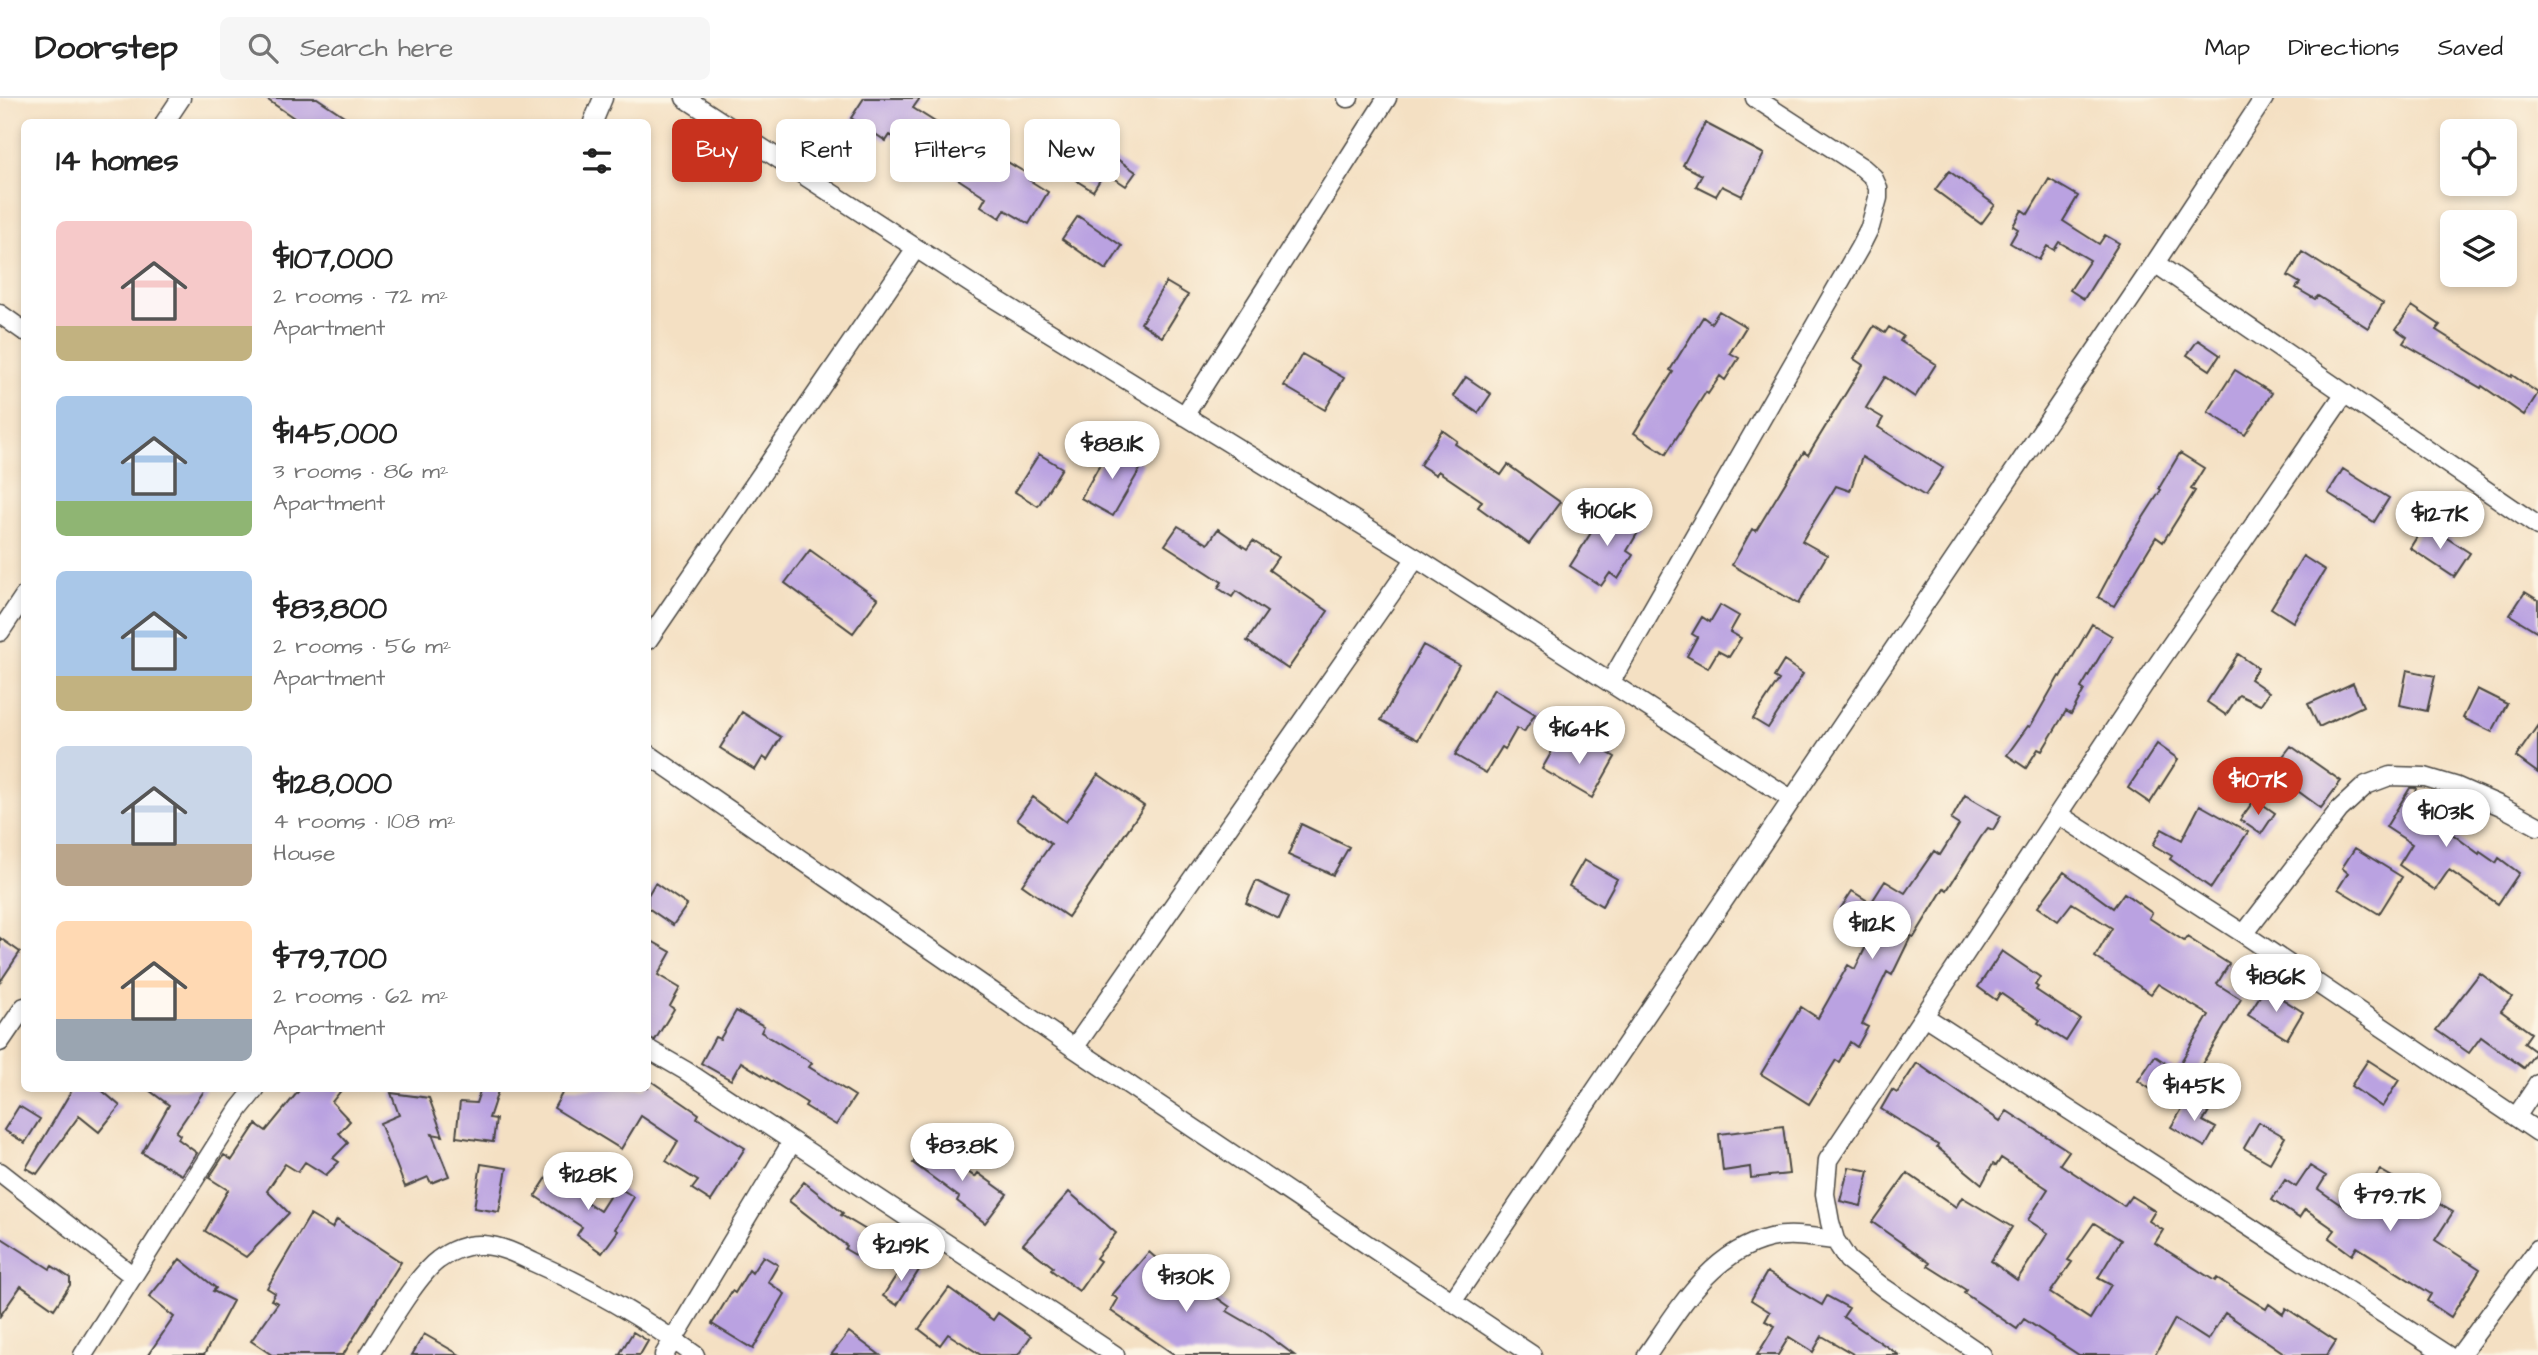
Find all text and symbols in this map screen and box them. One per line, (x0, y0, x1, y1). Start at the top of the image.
search box (220, 17, 710, 80)
text: Doorstep (35, 25, 178, 71)
icon: search (244, 29, 282, 67)
text: Search here (300, 30, 453, 66)
text: Map (2205, 31, 2250, 65)
text: Directions (2288, 31, 2400, 65)
text: Saved (2438, 31, 2503, 65)
chip: Buy (672, 119, 762, 182)
chip: Rent (776, 119, 876, 182)
chip: Filters (890, 119, 1010, 182)
chip: New (1024, 119, 1120, 182)
map controls (2440, 119, 2517, 287)
button: locate (2440, 119, 2517, 196)
text: 14 homes (56, 140, 179, 182)
icon: filters (578, 142, 616, 180)
button: layers (2440, 210, 2517, 287)
text: $107,000 (273, 238, 393, 280)
icon: home (112, 249, 196, 333)
text: 2 rooms · 72 m² (273, 280, 448, 312)
text: Apartment (273, 312, 385, 344)
text: $145,000 (273, 413, 397, 455)
pin: $88.1K (1055, 422, 1169, 481)
icon: home (112, 424, 196, 508)
text: $88.1K (1081, 428, 1143, 460)
text: 3 rooms · 86 m² (273, 455, 449, 487)
text: Apartment (273, 487, 385, 519)
pin: $106K (1558, 489, 1656, 548)
pin: $127K (2391, 491, 2489, 551)
text: $106K (1578, 495, 1636, 527)
text: $127K (2412, 498, 2468, 530)
text: $83,800 (273, 588, 387, 630)
icon: home (112, 599, 196, 683)
text: 2 rooms · 56 m² (273, 630, 451, 662)
text: Apartment (273, 662, 385, 694)
pin: $164K (1530, 706, 1628, 766)
text: $164K (1549, 713, 1609, 745)
pin: $107K (2209, 758, 2307, 817)
text: $128,000 (273, 763, 392, 805)
text: $107K (2229, 764, 2287, 796)
icon: home (112, 774, 196, 858)
pin: $103K (2397, 790, 2495, 849)
text: $103K (2418, 796, 2474, 828)
text: 4 rooms · 108 m² (273, 805, 456, 837)
text: House (273, 837, 336, 869)
pin: $112K (1823, 902, 1921, 961)
text: $112K (1849, 908, 1895, 940)
text: $79,700 (273, 938, 387, 980)
icon: home (112, 949, 196, 1033)
pin: $186K (2227, 954, 2325, 1014)
text: $186K (2246, 961, 2306, 993)
text: 2 rooms · 62 m² (273, 980, 448, 1012)
text: Apartment (273, 1012, 385, 1044)
pin: $145K (2145, 1063, 2243, 1123)
text: $145K (2163, 1070, 2225, 1102)
pin: $83.8K (905, 1124, 1019, 1183)
text: $83.8K (926, 1130, 998, 1162)
pin: $128K (539, 1152, 637, 1212)
text: $128K (559, 1159, 617, 1191)
pin: $79.7K (2333, 1174, 2447, 1233)
text: $79.7K (2354, 1180, 2426, 1212)
pin: $219K (852, 1224, 950, 1283)
text: $219K (873, 1230, 929, 1262)
pin: $130K (1137, 1254, 1235, 1314)
text: $130K (1158, 1261, 1214, 1293)

